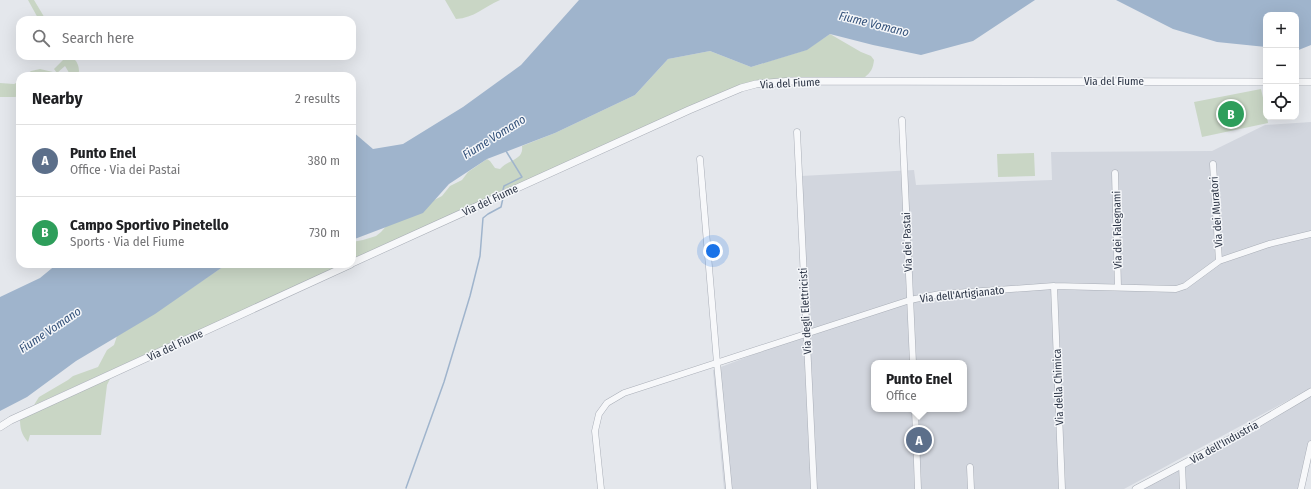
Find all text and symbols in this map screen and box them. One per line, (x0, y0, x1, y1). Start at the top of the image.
water label: Fiume Vomano (838, 9, 910, 39)
map controls (1263, 12, 1299, 120)
button: + (1263, 12, 1299, 48)
search box (16, 16, 356, 60)
icon: search (30, 27, 52, 49)
text: Search here (62, 29, 134, 47)
button: − (1263, 48, 1299, 84)
street label: Via del Fiume (760, 75, 820, 92)
street label: Via del Fiume (1084, 75, 1144, 88)
button: locate (1263, 84, 1299, 120)
text: Nearby (32, 88, 83, 109)
text: 2 results (295, 91, 340, 106)
pin: B (1218, 99, 1244, 129)
water label: Fiume Vomano (460, 112, 528, 162)
text: Punto Enel (70, 144, 136, 162)
text: A (41, 153, 49, 168)
text: 380 m (308, 153, 340, 168)
text: Office · Via dei Pastai (70, 162, 180, 177)
street label: Via dei Muratori (1208, 176, 1225, 248)
street label: Via del Fiume (460, 182, 520, 219)
street label: Via dei Falegnami (1110, 190, 1125, 269)
street label: Via dei Pastai (900, 212, 915, 272)
text: Campo Sportivo Pinetello (70, 216, 229, 234)
text: B (41, 225, 49, 240)
text: 730 m (309, 225, 340, 240)
text: Sports · Via del Fiume (70, 234, 184, 249)
your location (703, 241, 723, 261)
street label: Via degli Elettricisti (797, 267, 814, 355)
street label: Via dell'Artigianato (919, 284, 1005, 305)
water label: Fiume Vomano (16, 304, 84, 356)
street label: Via del Fiume (145, 327, 205, 364)
street label: Via della Chimica (1051, 348, 1066, 426)
popup (871, 360, 967, 412)
text: Punto Enel (886, 370, 952, 388)
text: Office (886, 388, 917, 403)
street label: Via dell'Industria (1188, 418, 1261, 467)
pin: A (906, 425, 932, 455)

